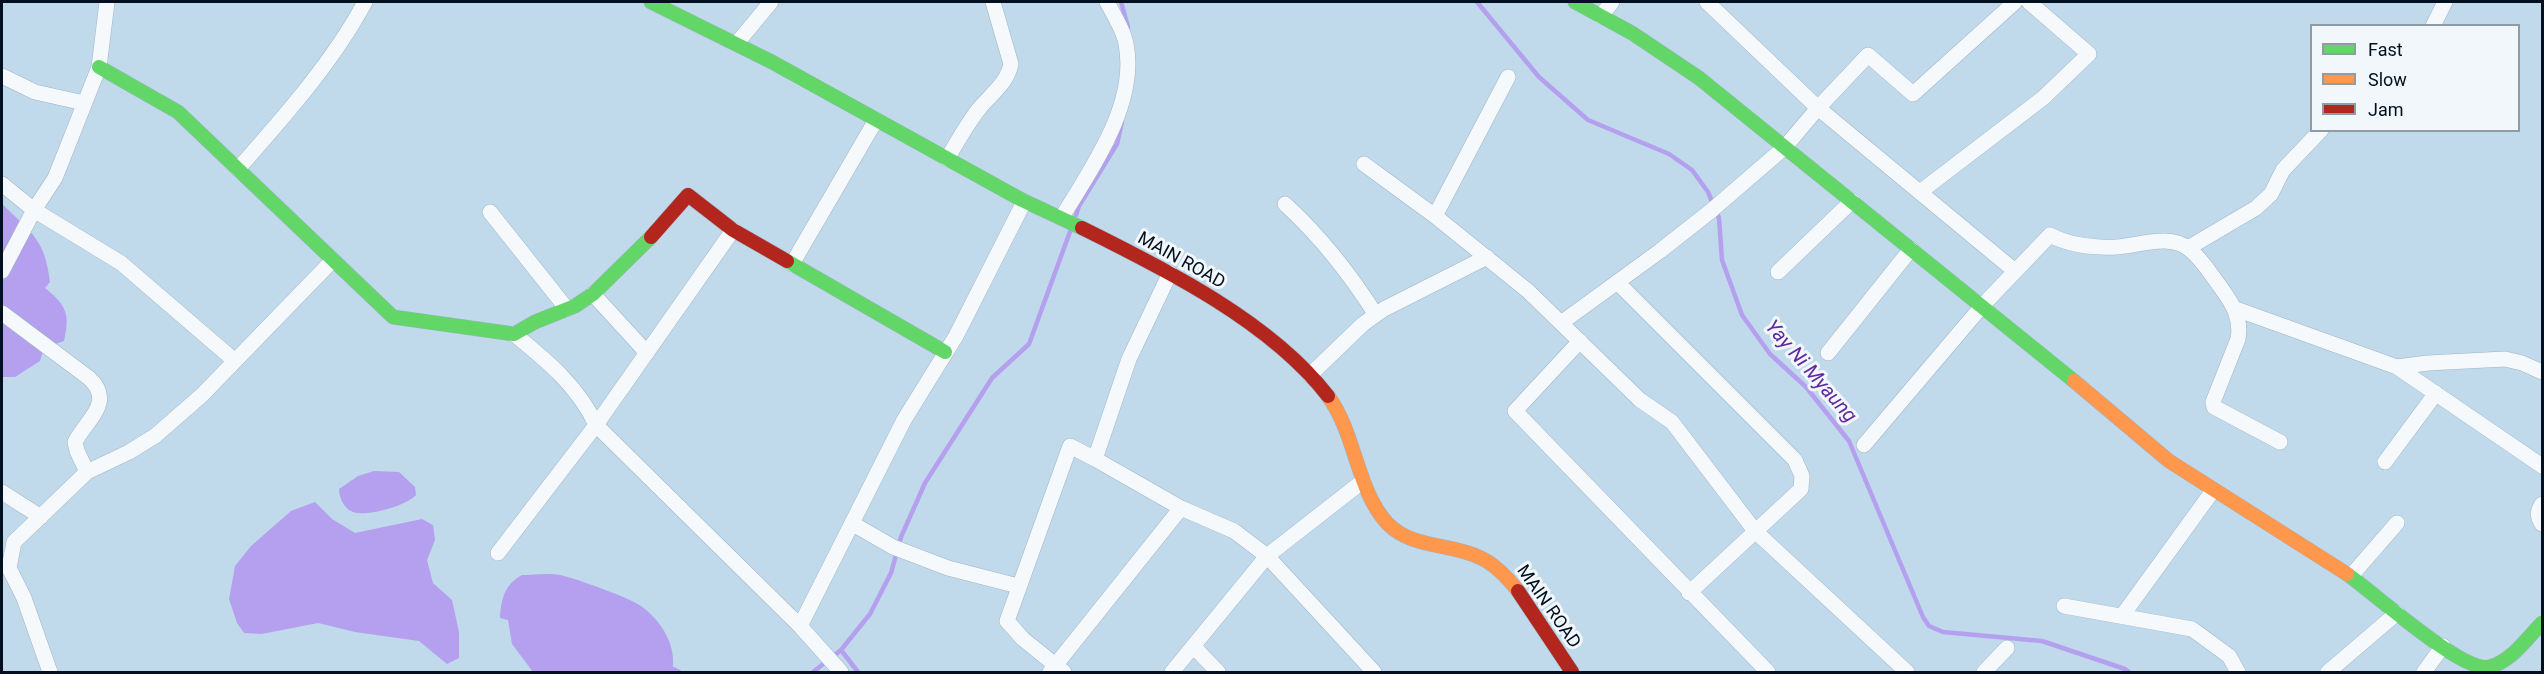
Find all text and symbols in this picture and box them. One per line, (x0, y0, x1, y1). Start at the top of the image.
legend (2310, 24, 2520, 132)
text: Fast (2368, 39, 2403, 60)
text: Slow (2368, 69, 2407, 90)
text: Jam (2368, 99, 2404, 120)
street label: MAIN ROAD (1133, 228, 1229, 294)
water label: Yay Ni Myaung (1759, 316, 1861, 428)
street label: MAIN ROAD (1511, 561, 1585, 653)

